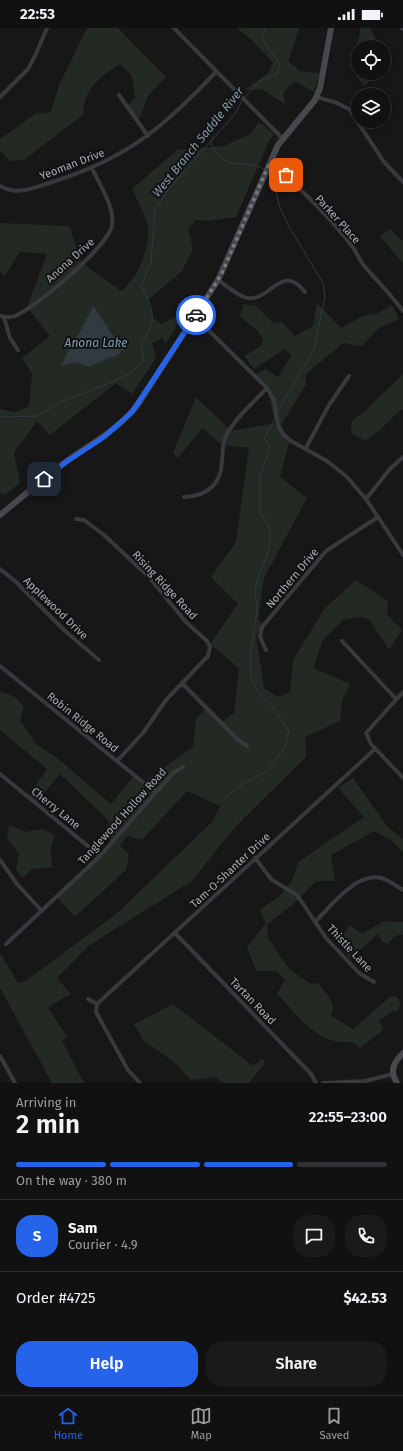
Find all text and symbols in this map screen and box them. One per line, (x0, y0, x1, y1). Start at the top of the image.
text: 22:53 (20, 5, 55, 23)
map controls (351, 40, 391, 128)
button: locate (351, 40, 391, 80)
water label: West Branch Saddle River (149, 84, 247, 200)
button: layers (351, 88, 391, 128)
street label: Yeoman Drive (38, 146, 106, 183)
pin (269, 158, 303, 192)
icon: bag (275, 164, 297, 186)
street label: Parker Place (312, 192, 363, 246)
street label: Anona Drive (44, 235, 97, 285)
courier (176, 295, 216, 335)
icon: car (185, 304, 207, 326)
water label: Anona Lake (64, 336, 127, 350)
pin (27, 462, 61, 496)
icon: home (33, 468, 55, 490)
street label: Northern Drive (264, 546, 321, 611)
street label: Rising Ridge Road (129, 548, 200, 622)
street label: Applewood Drive (21, 574, 91, 642)
street label: Robin Ridge Road (44, 690, 121, 755)
street label: Tanglewood Hollow Road (76, 765, 169, 867)
street label: Cherry Lane (29, 785, 83, 832)
street label: Tam-O-Shanter Drive (188, 830, 273, 911)
street label: Thistle Lane (324, 922, 375, 975)
street label: Tartan Road (227, 975, 278, 1027)
text: Arriving in (16, 1095, 76, 1110)
text: 22:55–23:00 (309, 1108, 387, 1126)
text: 2 min (16, 1109, 80, 1140)
text: On the way · 380 m (16, 1173, 127, 1188)
button: chat (293, 1215, 335, 1257)
button: phone (345, 1215, 387, 1257)
text: Sam (68, 1219, 97, 1237)
text: S (33, 1227, 41, 1245)
text: Courier · 4.9 (68, 1237, 138, 1252)
text: Order #4725 (16, 1289, 95, 1307)
text: $42.53 (343, 1289, 387, 1307)
button: Help (16, 1341, 198, 1387)
button: Share (206, 1341, 387, 1387)
tab: Home (54, 1405, 83, 1442)
tab: Map (190, 1405, 212, 1442)
tab: Saved (320, 1405, 349, 1442)

